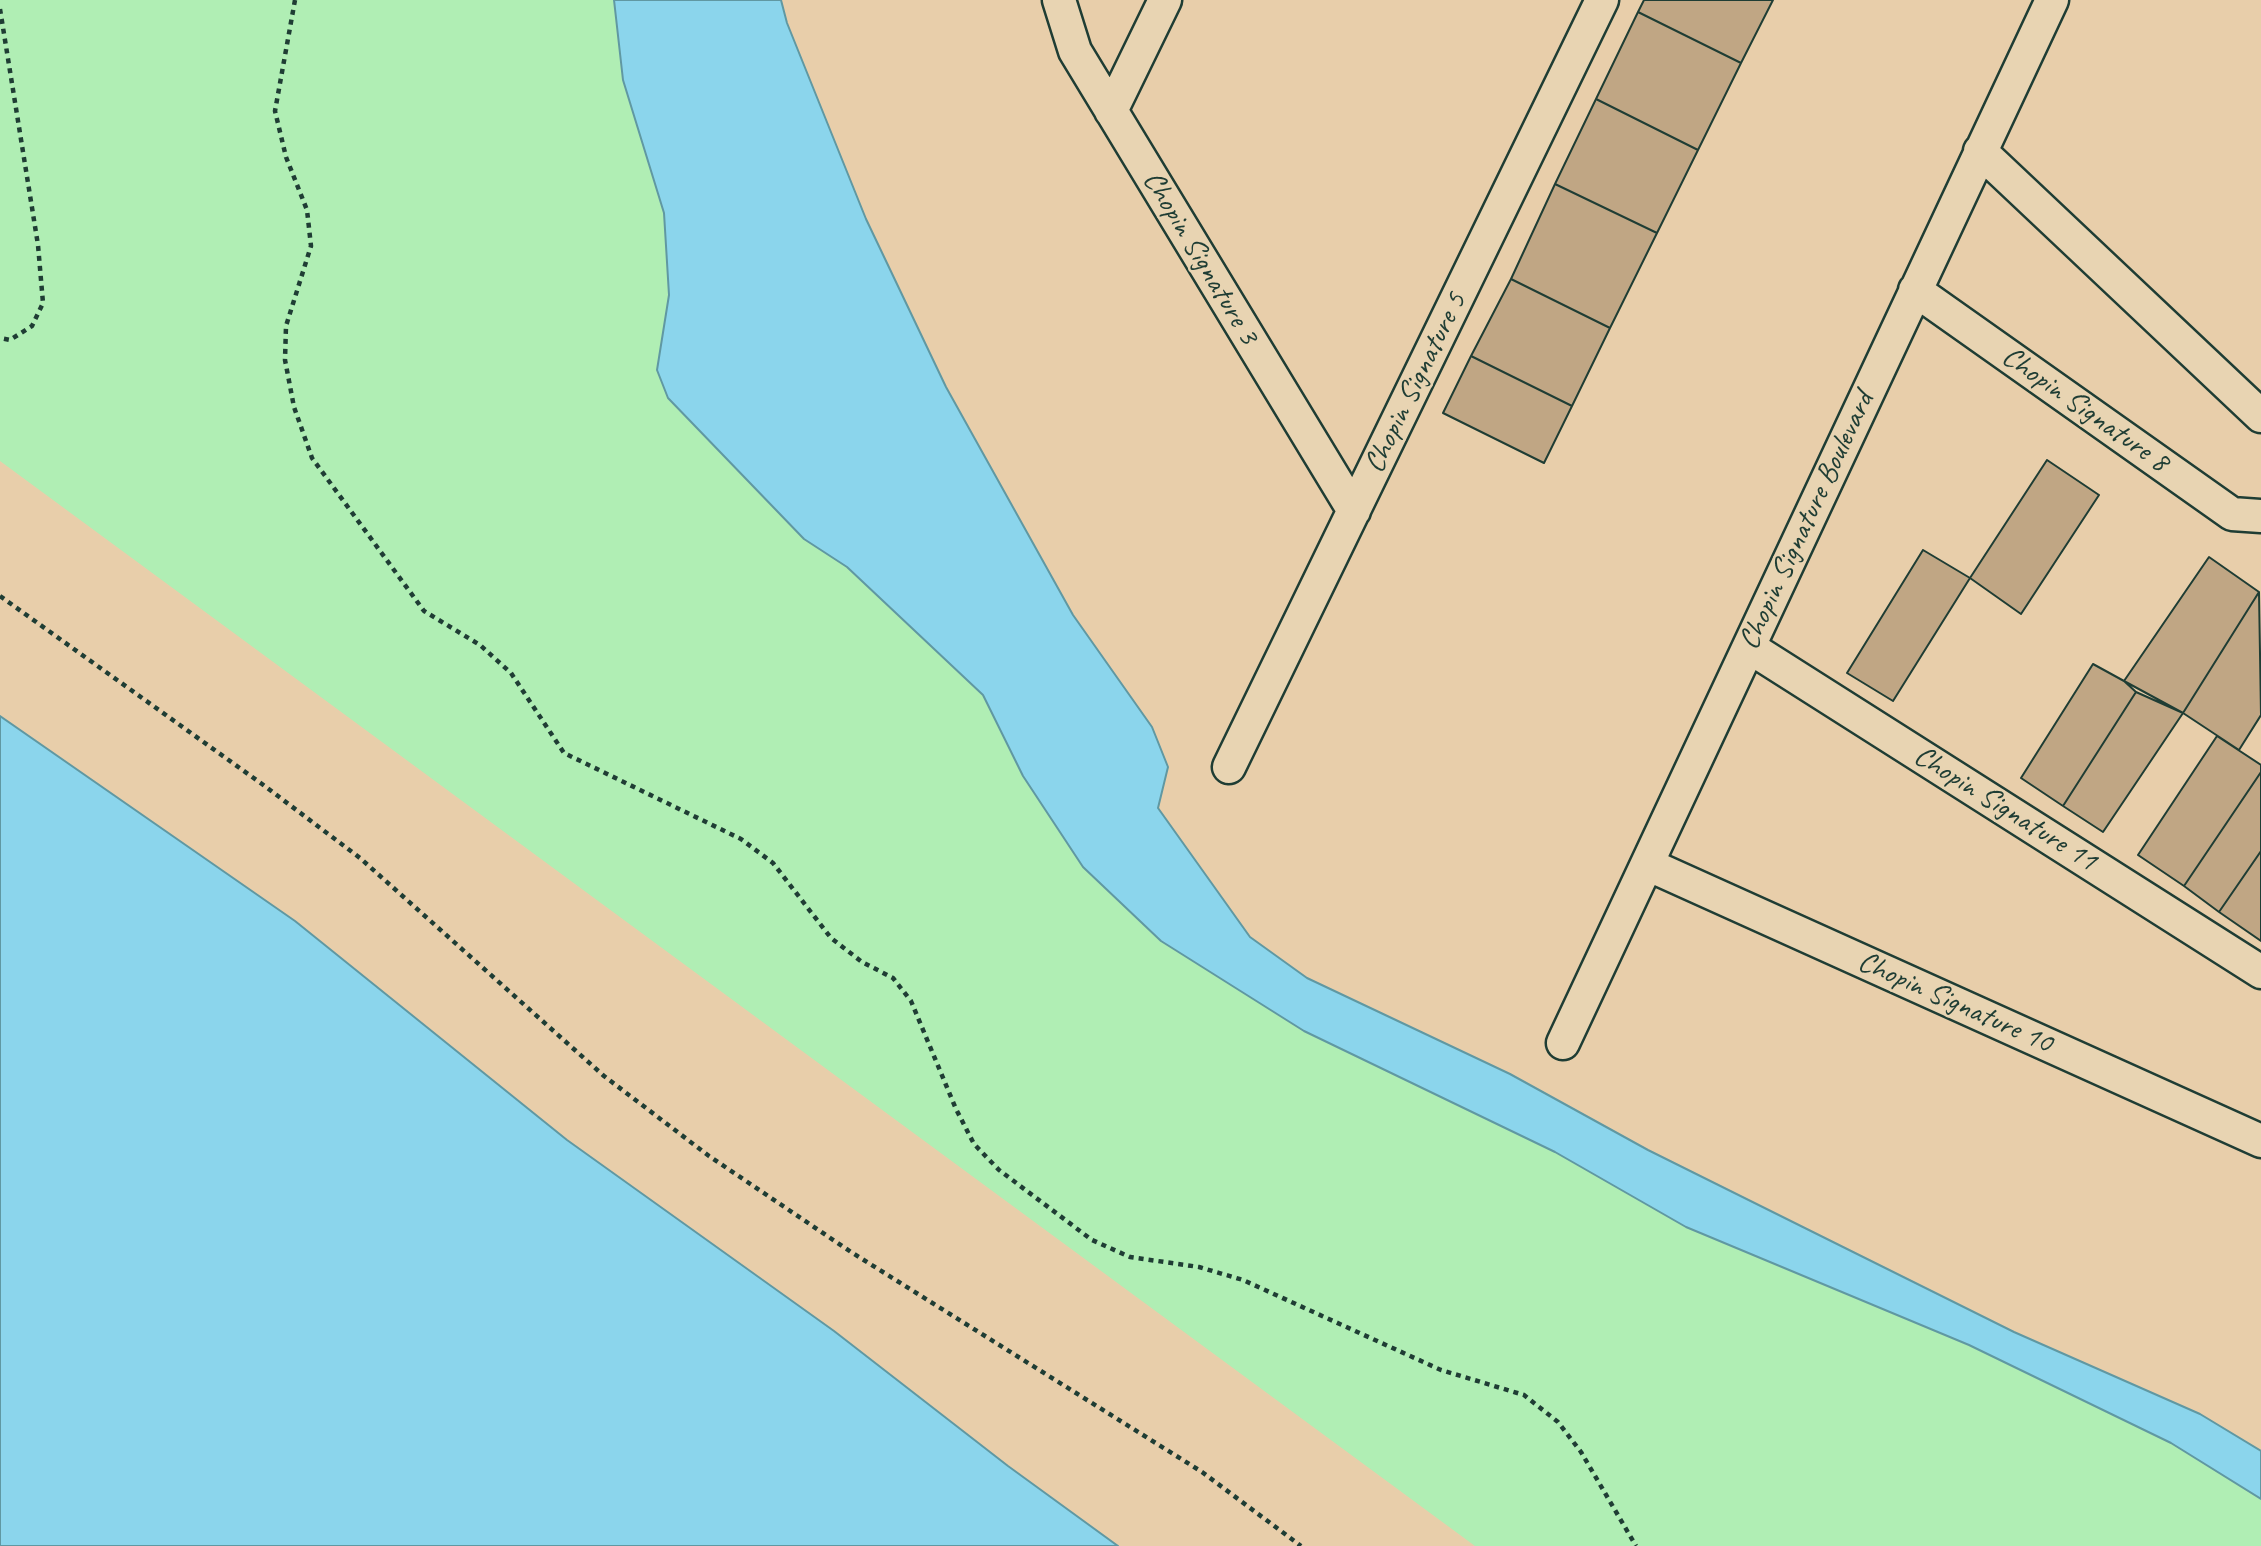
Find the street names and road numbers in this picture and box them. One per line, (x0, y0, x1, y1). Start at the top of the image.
street label: Chopin Signature 3 (1134, 165, 1266, 351)
street label: Chopin Signature 5 (1357, 287, 1475, 479)
street label: Chopin Signature 8 (1995, 339, 2175, 481)
street label: Chopin Signature Boulevard (1732, 387, 1882, 655)
street label: Chopin Signature 11 (1907, 738, 2103, 880)
street label: Chopin Signature 10 (1852, 944, 2058, 1062)

